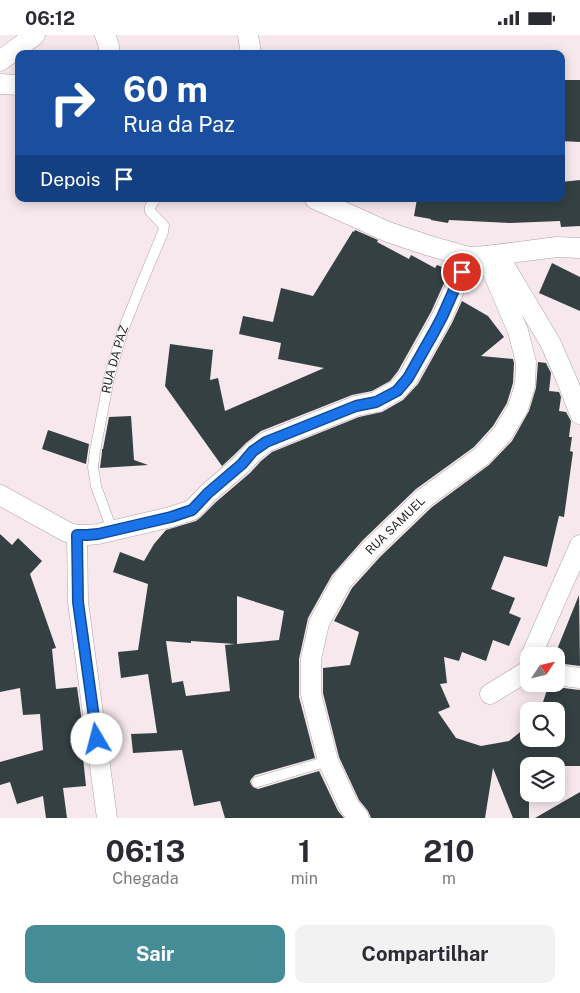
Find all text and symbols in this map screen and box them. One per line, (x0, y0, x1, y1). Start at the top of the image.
text: 06:12 (25, 7, 75, 29)
text: 60 m (123, 69, 208, 110)
icon: right (40, 70, 105, 135)
text: Rua da Paz (123, 111, 235, 137)
icon: arrive (110, 165, 138, 193)
text: Depois (40, 168, 100, 190)
pin (441, 251, 483, 293)
icon: arrive (448, 258, 476, 286)
street label: RUA DA PAZ (99, 323, 131, 395)
street label: RUA SAMUEL (362, 494, 428, 557)
north arrow (520, 647, 565, 693)
map controls (520, 647, 565, 802)
button: search (520, 702, 565, 747)
position arrow (70, 712, 122, 764)
button: layers (520, 757, 565, 802)
text: 06:13 (105, 833, 185, 869)
text: 1 (298, 833, 311, 869)
text: 210 (423, 833, 475, 869)
text: Chegada (112, 869, 179, 888)
text: min (291, 869, 318, 888)
text: m (442, 869, 456, 888)
button: Sair (25, 925, 285, 983)
button: Compartilhar (295, 925, 555, 983)

